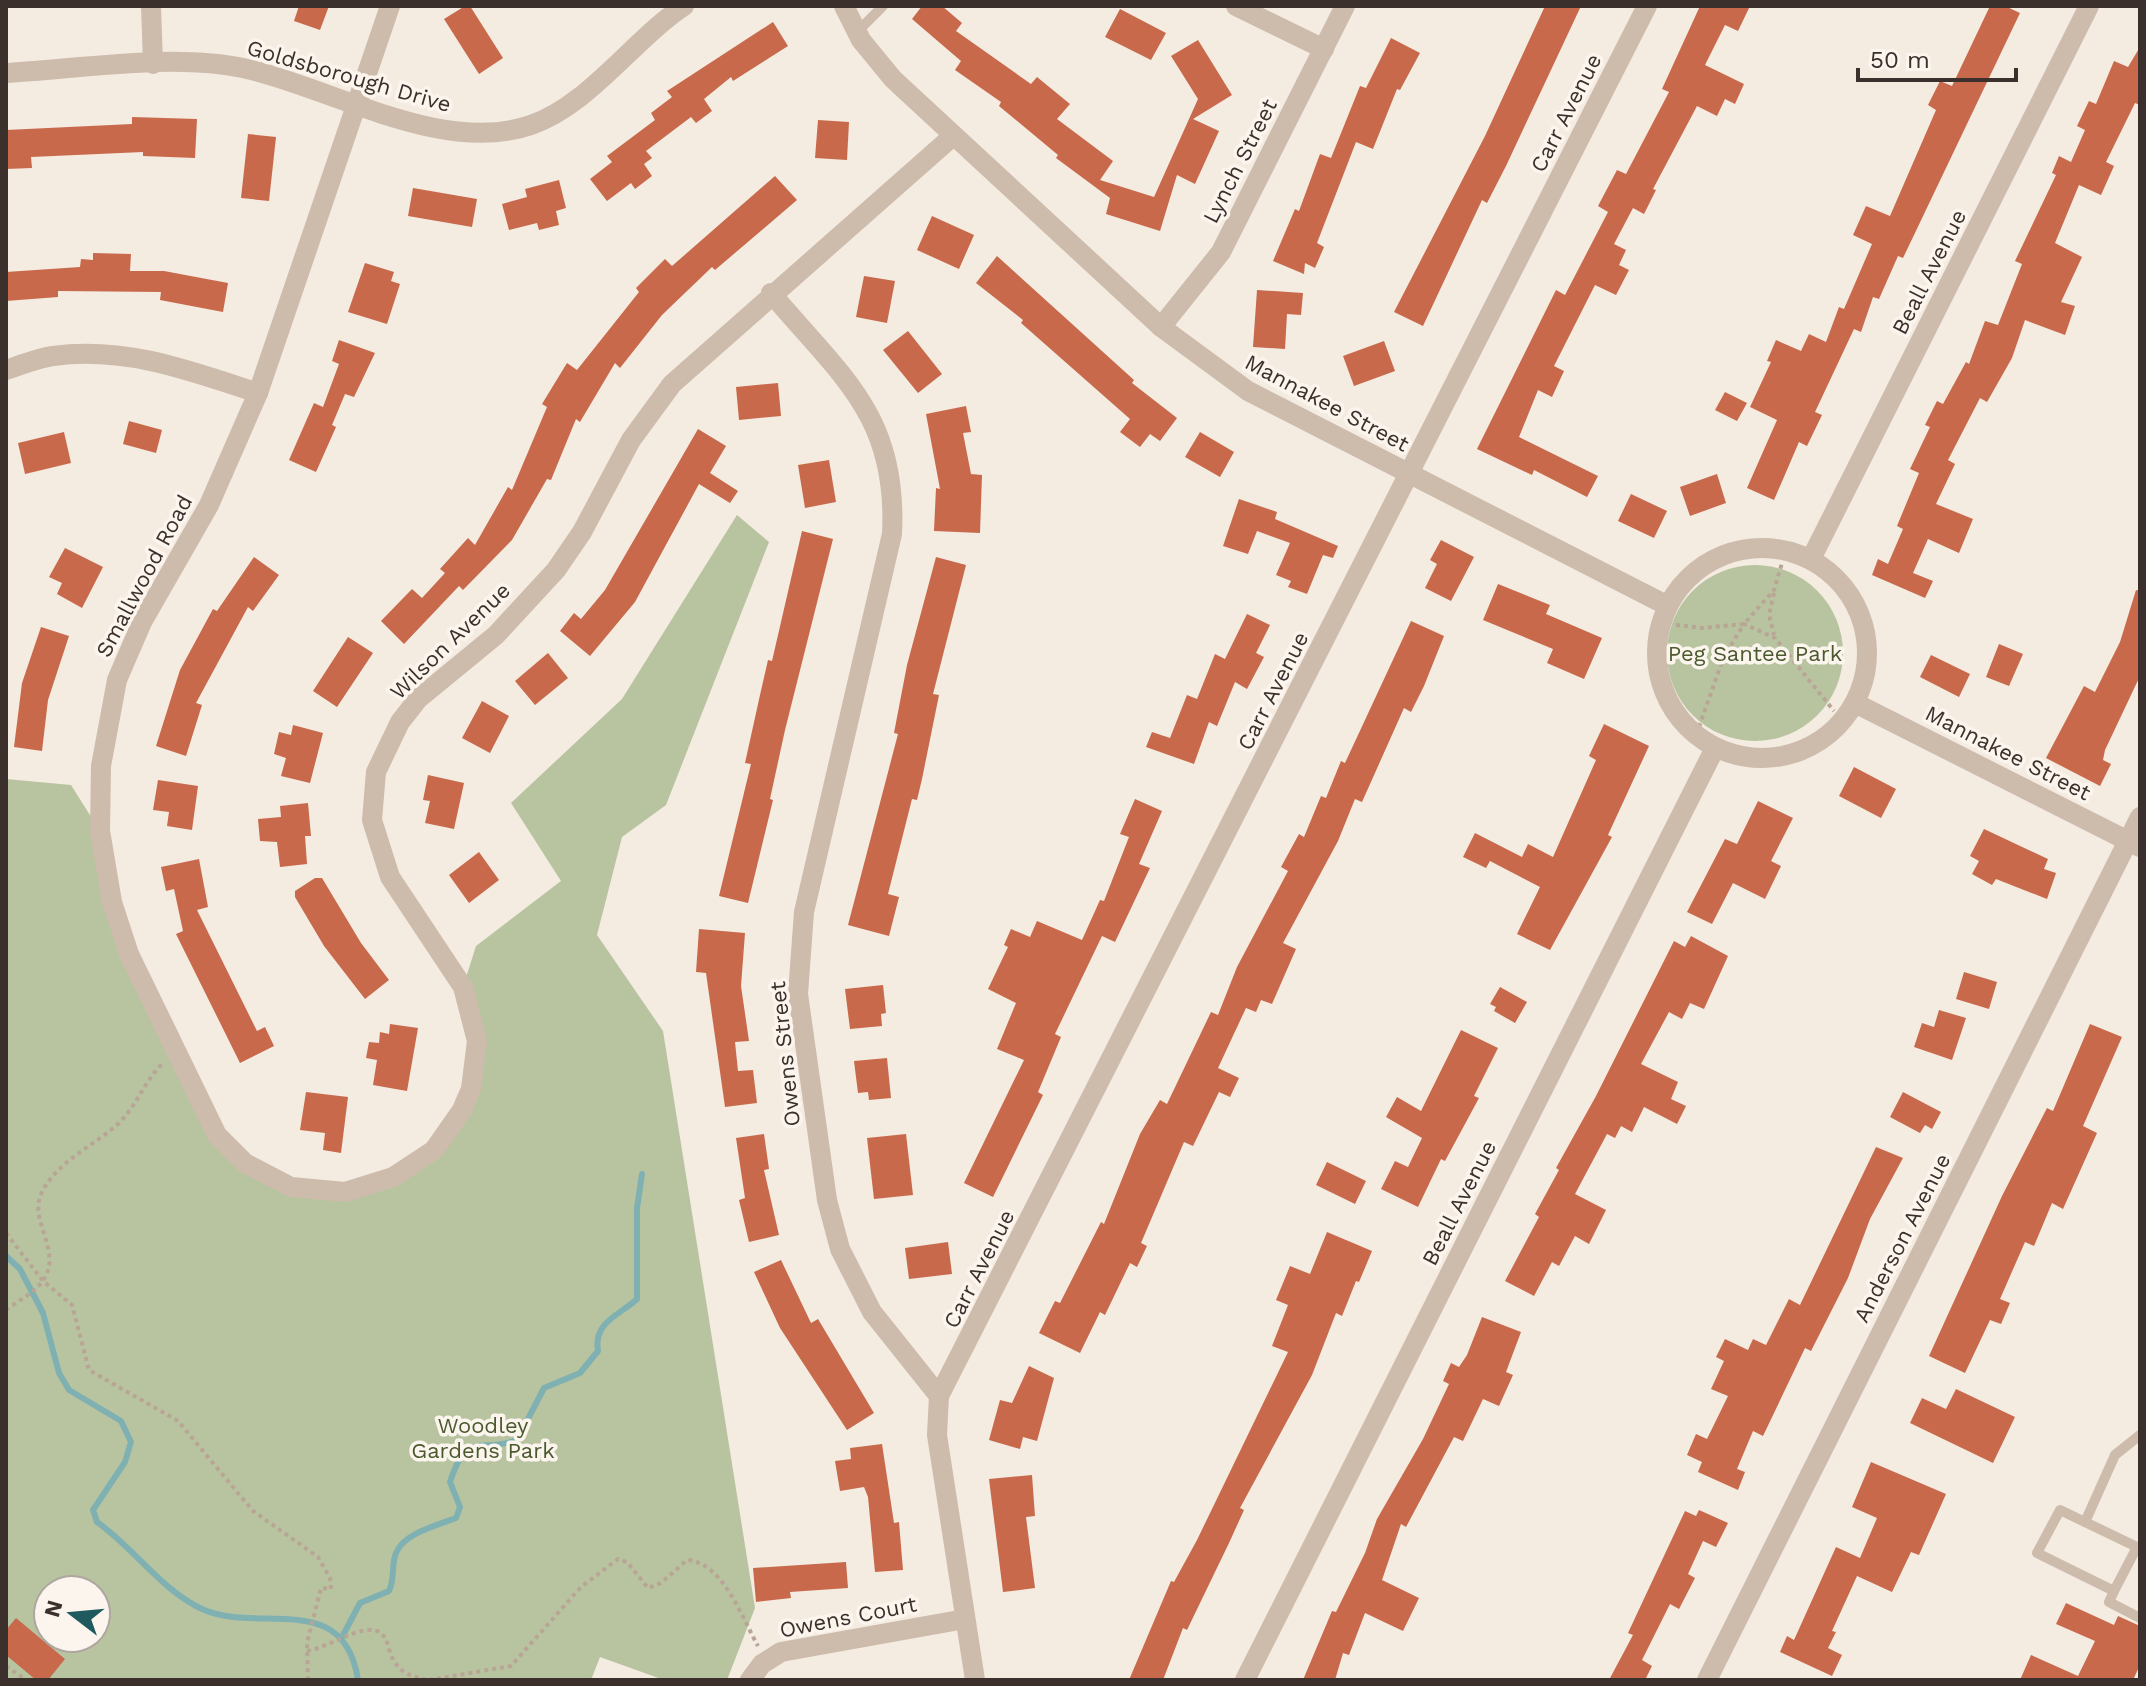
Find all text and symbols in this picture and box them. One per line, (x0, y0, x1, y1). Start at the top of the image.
scale bar (1858, 32, 2016, 82)
street label: Goldsborough Drive (244, 35, 454, 117)
text: 50 m (1870, 46, 1930, 74)
street label: Carr Avenue (1525, 50, 1607, 176)
street label: Lynch Street (1198, 95, 1282, 227)
street label: Beall Avenue (1887, 205, 1971, 339)
street label: Mannakee Street (1241, 349, 1413, 457)
street label: Smallwood Road (91, 491, 197, 661)
street label: Wilson Avenue (385, 578, 515, 704)
street label: Carr Avenue (1232, 628, 1314, 754)
park label: Peg Santee Park (1668, 641, 1842, 666)
street label: Mannakee Street (1921, 701, 2095, 805)
street label: Owens Street (765, 980, 805, 1128)
street label: Beall Avenue (1417, 1136, 1501, 1270)
street label: Anderson Avenue (1849, 1149, 1955, 1327)
street label: Carr Avenue (938, 1206, 1020, 1332)
park label: Woodley Gardens Park (411, 1413, 555, 1463)
north arrow (32, 1574, 112, 1654)
street label: Owens Court (777, 1591, 919, 1643)
text: N (39, 1597, 68, 1620)

